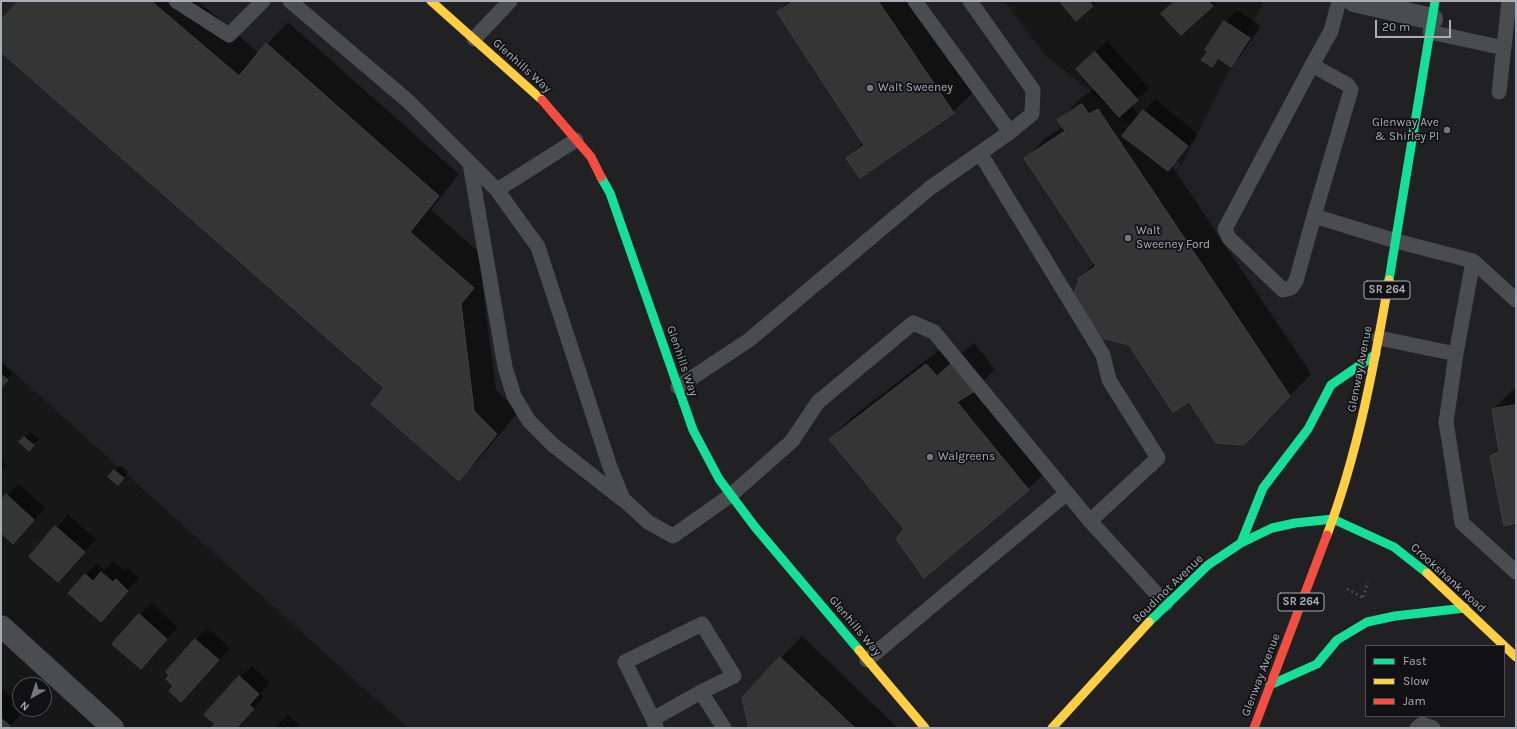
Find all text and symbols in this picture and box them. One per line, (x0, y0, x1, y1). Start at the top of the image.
scale bar (1377, 12, 1453, 38)
text: 20 m (1382, 20, 1410, 34)
street label: Glenhills Way (490, 36, 554, 96)
place label: Walt Sweeney (878, 81, 953, 95)
marker: Walt Sweeney (865, 83, 875, 93)
place label: Glenway Ave & Shirley Pl (1372, 116, 1439, 144)
marker: Glenway Ave & Shirley Pl (1442, 125, 1452, 135)
place label: Walt Sweeney Ford (1136, 224, 1210, 252)
marker: Walt Sweeney Ford (1123, 233, 1133, 243)
road number: SR 264 (1364, 281, 1410, 299)
street label: Glenhills Way (663, 324, 701, 398)
street label: Glenway Avenue (1345, 325, 1375, 413)
place label: Walgreens (938, 450, 995, 464)
marker: Walgreens (925, 452, 935, 462)
street label: Crookshank Road (1407, 540, 1489, 616)
street label: Boudinot Avenue (1130, 552, 1206, 626)
street label: Glenhills Way (826, 593, 884, 659)
road number: SR 264 (1278, 593, 1324, 611)
street label: Glenway Avenue (1239, 631, 1283, 719)
legend (1365, 645, 1505, 717)
text: Fast (1403, 654, 1426, 668)
text: Slow (1403, 674, 1429, 688)
north arrow (12, 677, 52, 717)
text: Jam (1403, 694, 1426, 708)
text: N (18, 698, 32, 713)

